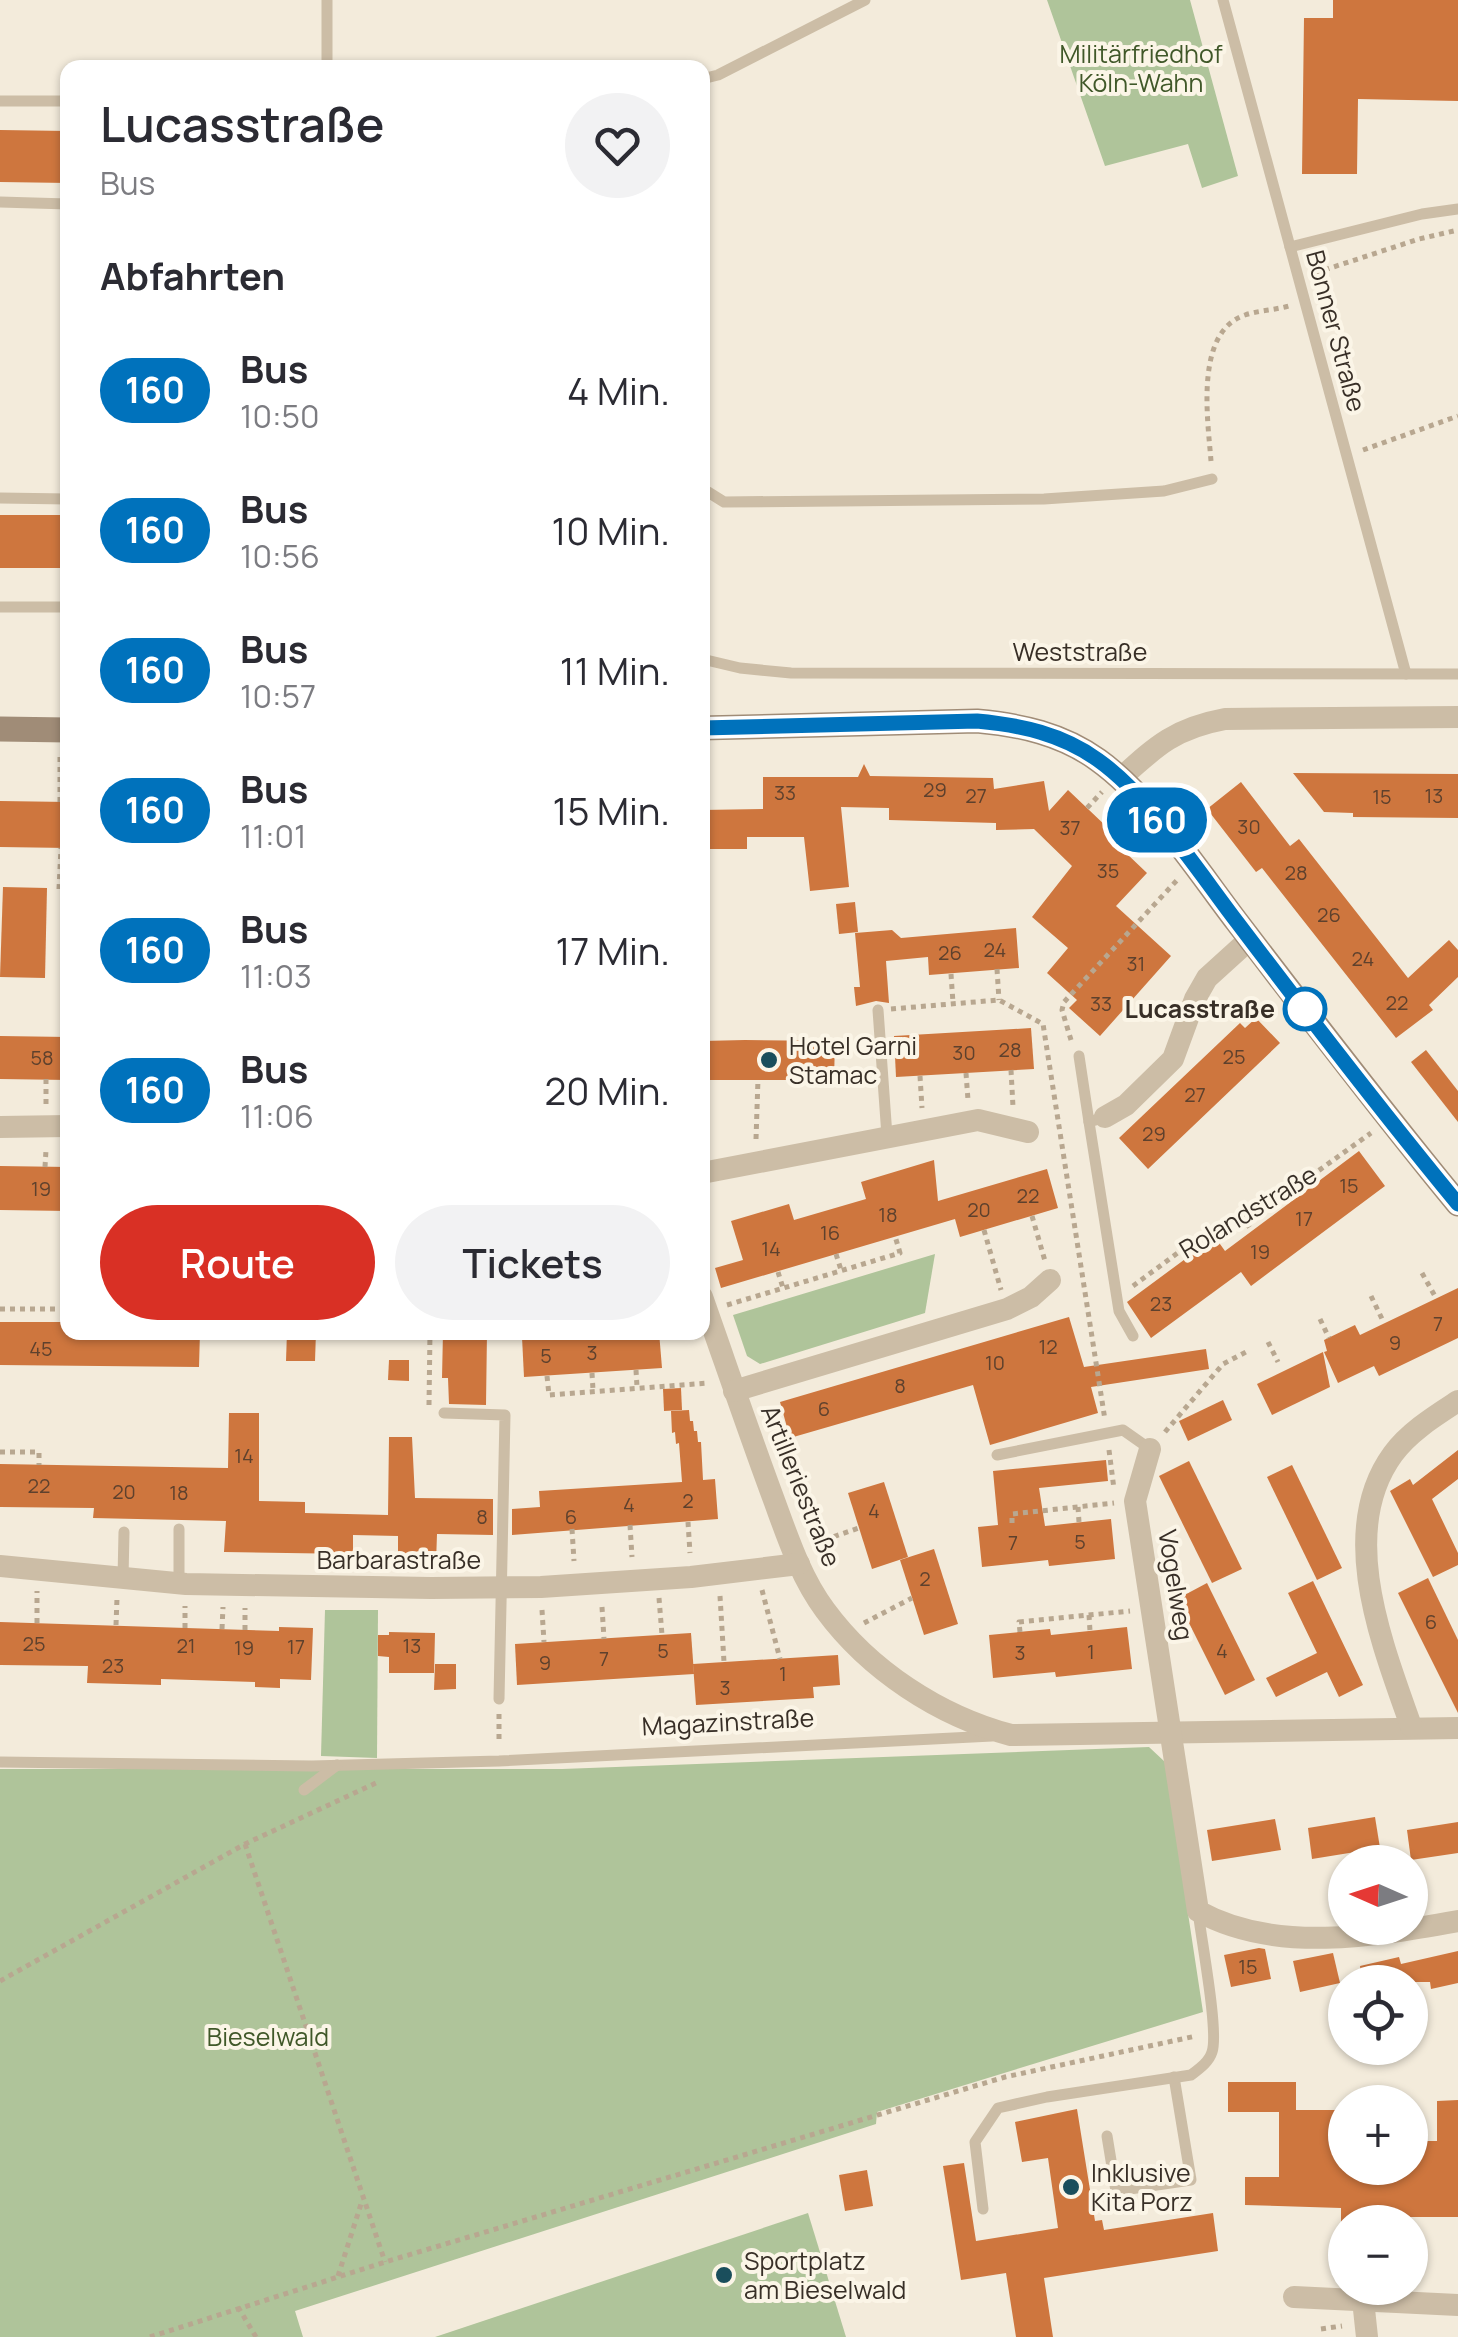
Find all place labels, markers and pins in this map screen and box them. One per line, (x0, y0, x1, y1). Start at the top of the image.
marker: Lucasstraße (1284, 988, 1326, 1030)
place label: Lucasstraße (1125, 991, 1275, 1026)
place label: Hotel Garni Stamac (789, 1028, 917, 1092)
marker: Hotel Garni Stamac (758, 1049, 780, 1071)
place label: Inklusive Kita Porz (1091, 2155, 1193, 2219)
marker: Inklusive Kita Porz (1060, 2176, 1082, 2198)
place label: Sportplatz am Bieselwald (744, 2243, 906, 2307)
marker: Sportplatz am Bieselwald (713, 2264, 735, 2286)

